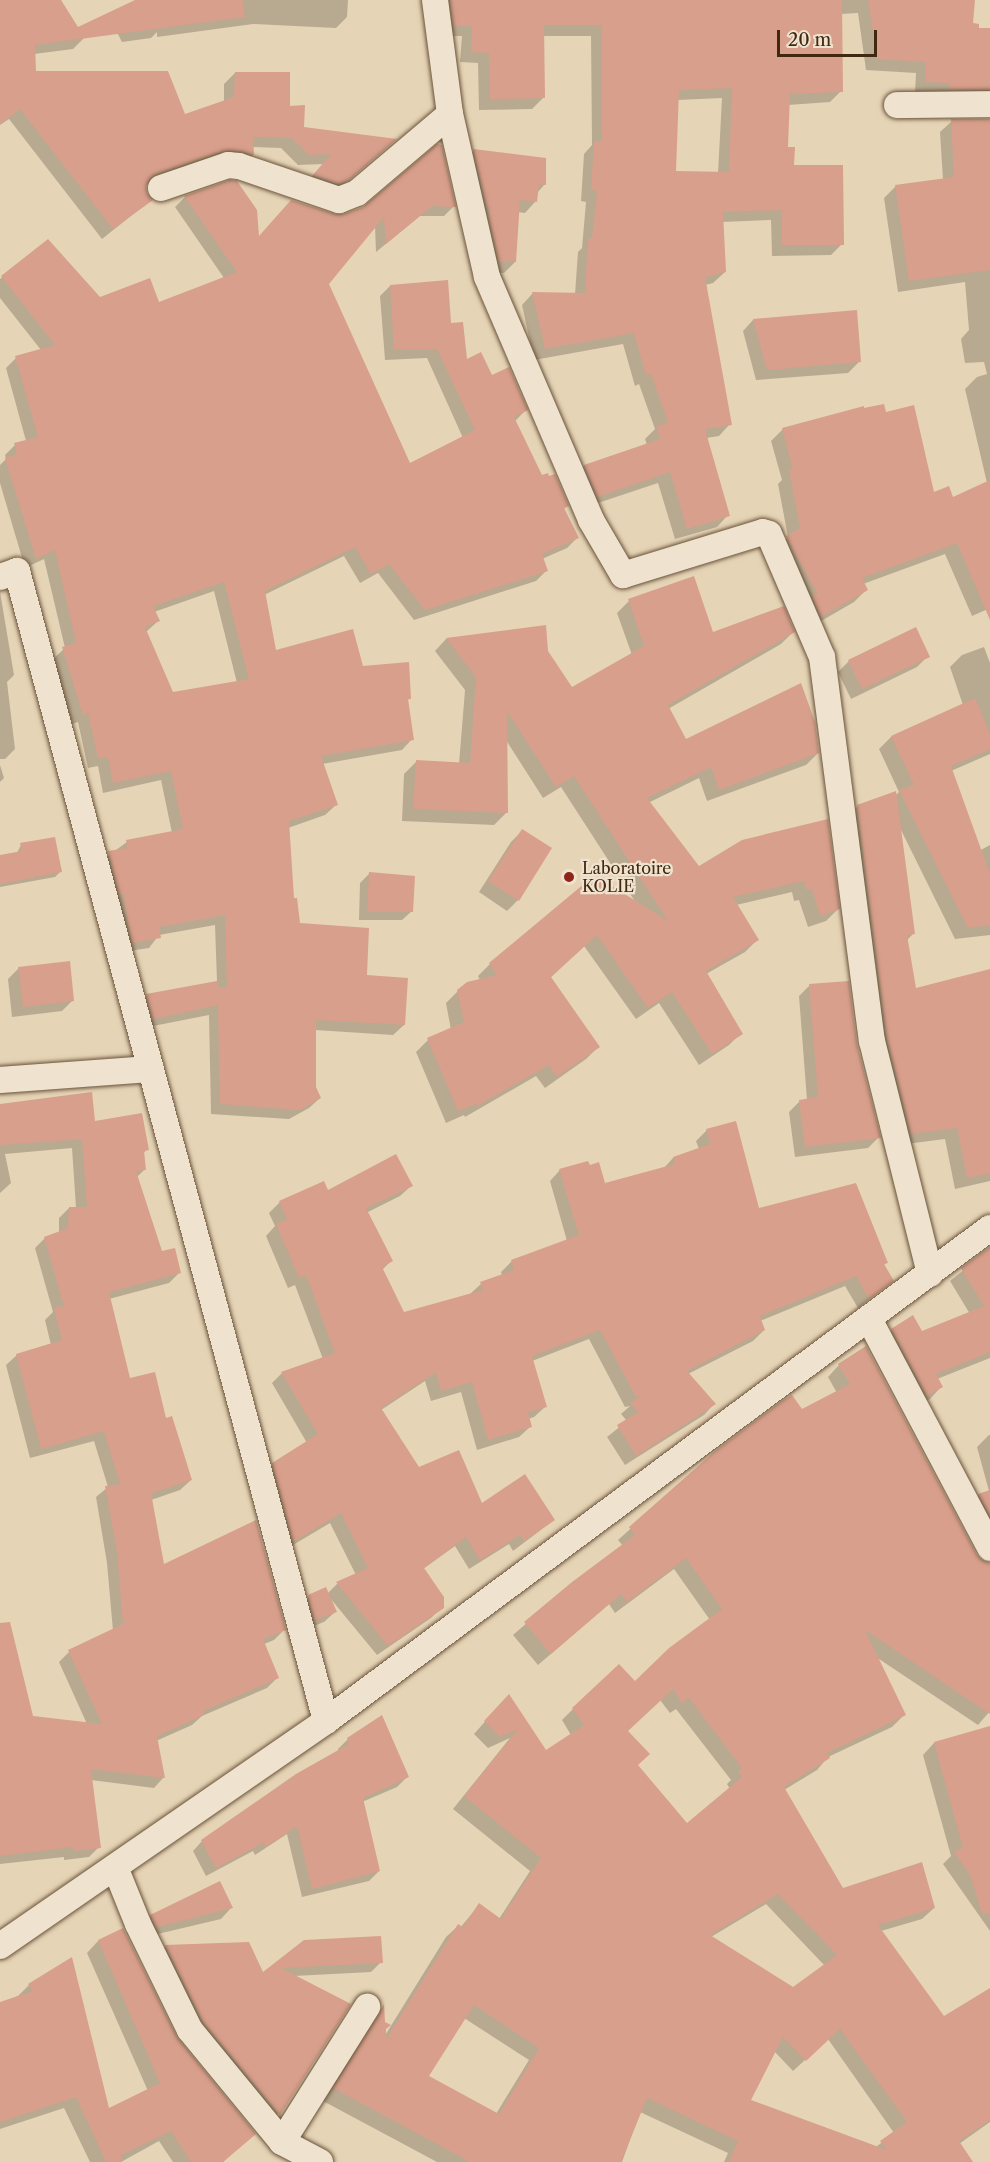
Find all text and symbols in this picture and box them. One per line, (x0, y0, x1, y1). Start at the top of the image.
scale bar (780, 18, 880, 56)
text: 20 m (788, 29, 831, 51)
place label: Laboratoire KOLIE (582, 858, 671, 896)
marker: Laboratoire KOLIE (560, 868, 578, 886)

